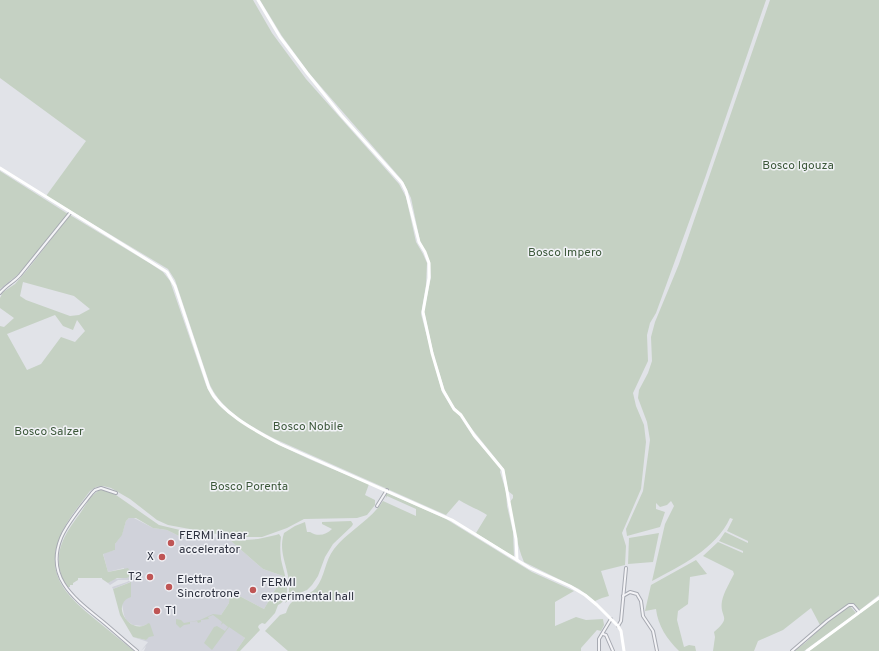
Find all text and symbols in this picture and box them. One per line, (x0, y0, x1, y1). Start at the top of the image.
park label: Bosco Igouza (762, 158, 834, 174)
park label: Bosco Impero (528, 245, 602, 261)
park label: Bosco Nobile (273, 419, 343, 435)
park label: Bosco Salzer (14, 424, 84, 440)
park label: Bosco Porenta (210, 479, 288, 495)
place label: FERMI linear accelerator (179, 528, 248, 558)
marker: FERMI linear accelerator (166, 538, 176, 548)
place label: X (147, 549, 154, 565)
marker: X (157, 552, 167, 562)
place label: T2 (128, 569, 142, 585)
marker: T2 (145, 572, 155, 582)
place label: Elettra Sincrotrone (177, 572, 240, 602)
place label: FERMI experimental hall (261, 575, 354, 605)
marker: Elettra Sincrotrone (164, 582, 174, 592)
marker: FERMI experimental hall (248, 585, 258, 595)
place label: T1 (165, 603, 177, 619)
marker: T1 (152, 606, 162, 616)

